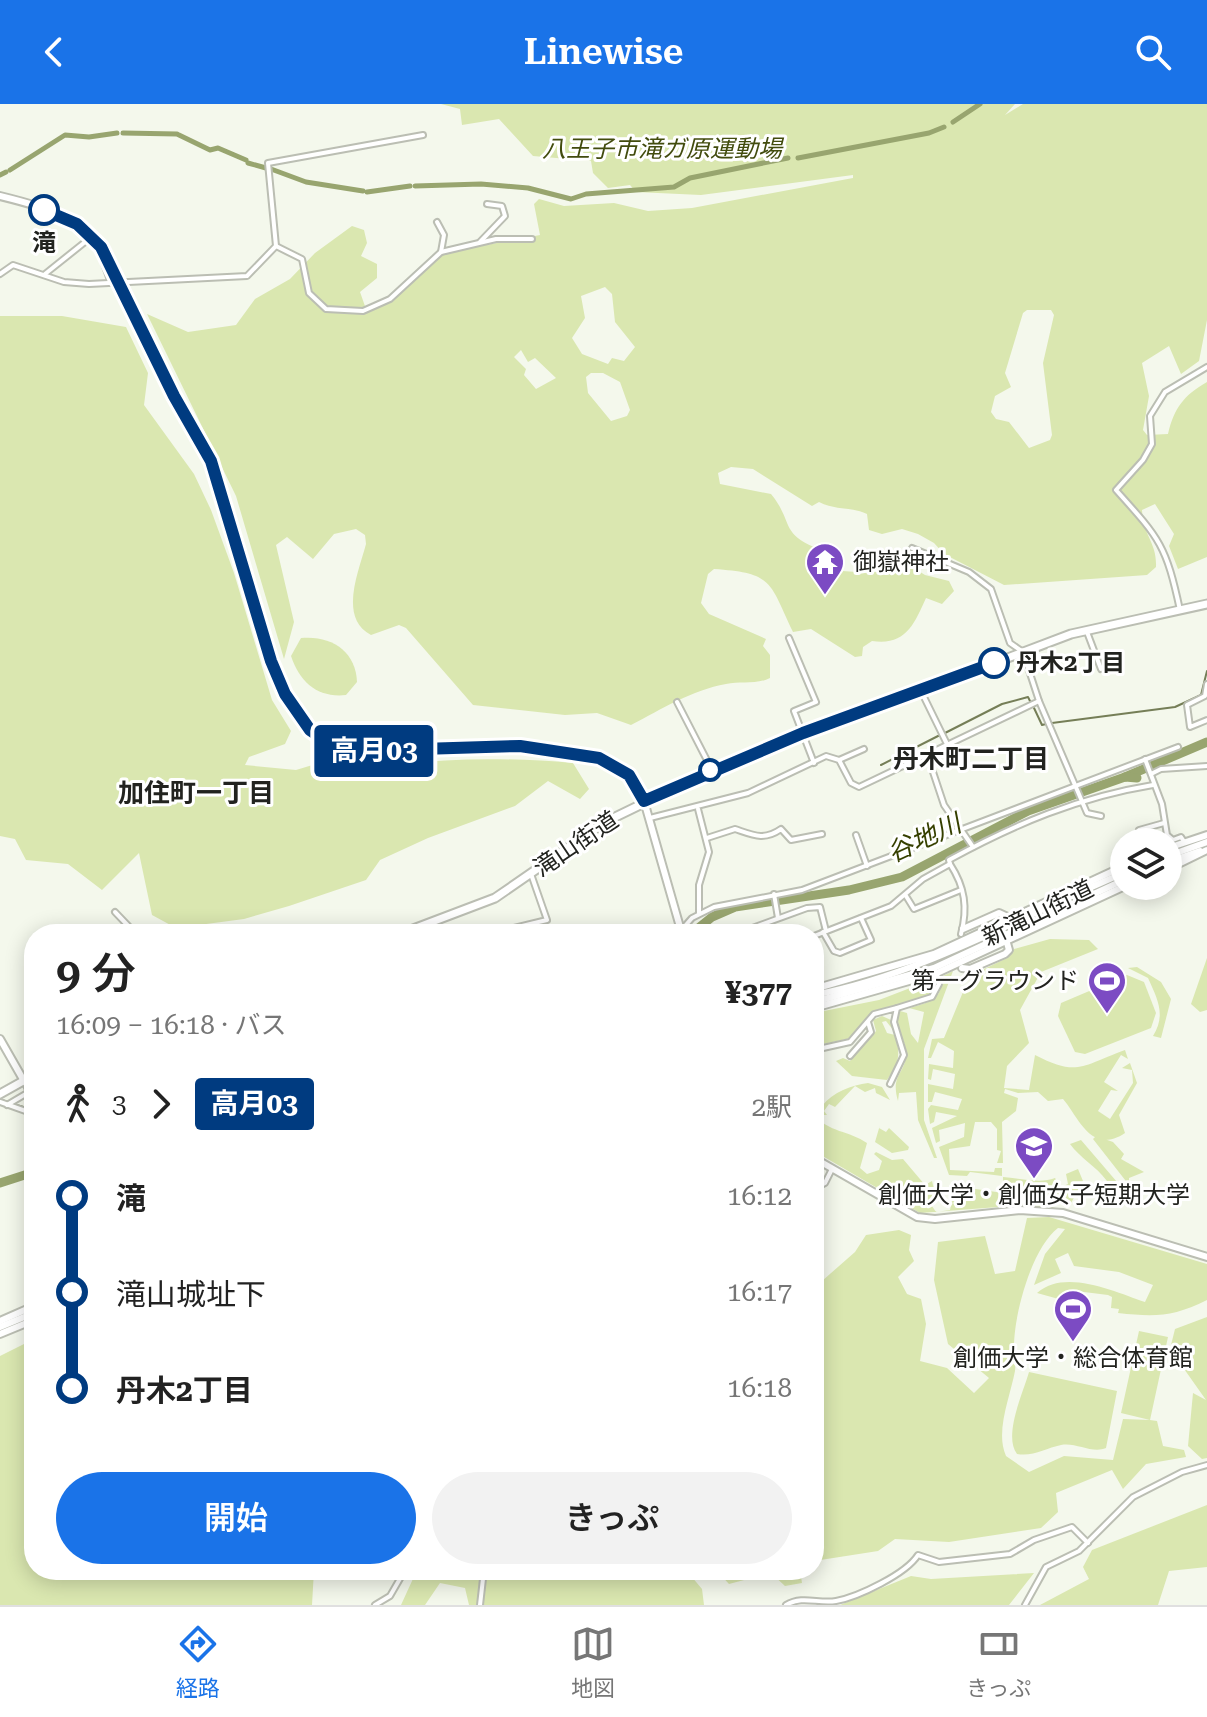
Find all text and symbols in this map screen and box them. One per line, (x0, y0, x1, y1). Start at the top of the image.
icon: back (32, 30, 76, 74)
icon: search (1131, 30, 1175, 74)
text: Linewise (524, 31, 683, 73)
park label: 八王子市滝ガ原運動場 (542, 135, 785, 163)
marker: 滝 (29, 195, 59, 225)
place label: 滝 (32, 229, 56, 257)
temple icon: 御嶽神社 (804, 541, 846, 596)
place label: 御嶽神社 (853, 548, 949, 576)
marker: 丹木2丁目 (979, 648, 1009, 678)
place label: 丹木2丁目 (1016, 649, 1125, 677)
line badge: 高月03 (318, 725, 430, 777)
text: 高月03 (330, 734, 418, 767)
district label: 丹木町二丁目 (893, 744, 1049, 774)
unlabelled marker (699, 759, 721, 781)
district label: 加住町一丁目 (118, 778, 274, 808)
street label: 滝山街道 (528, 806, 624, 882)
water label: 谷地川 (882, 807, 968, 868)
map controls (1110, 828, 1182, 900)
button: layers (1110, 828, 1182, 900)
street label: 新滝山街道 (978, 874, 1098, 952)
text: 9 分 (56, 948, 136, 1000)
sports icon: 第一グラウンド (1086, 960, 1128, 1015)
place label: 第一グラウンド (911, 967, 1079, 995)
text: ¥377 (725, 975, 792, 1010)
text: 16:09 – 16:18 · バス (56, 1010, 286, 1040)
icon: walk (56, 1082, 100, 1126)
icon: forward (139, 1082, 183, 1126)
text: 高月03 (211, 1087, 298, 1120)
text: 3 (112, 1089, 127, 1119)
text: 2駅 (751, 1092, 792, 1122)
school or university icon: 創価大学・創価女子短期大学 (1013, 1125, 1055, 1180)
text: 滝 (116, 1181, 146, 1216)
text: 16:12 (727, 1181, 792, 1211)
place label: 創価大学・創価女子短期大学 (878, 1181, 1190, 1209)
text: 滝山城址下 (116, 1277, 266, 1312)
text: 16:17 (727, 1277, 792, 1307)
sports icon: 創価大学・総合体育館 (1052, 1288, 1094, 1343)
place label: 創価大学・総合体育館 (953, 1344, 1193, 1372)
text: 丹木2丁目 (116, 1373, 253, 1408)
text: 16:18 (727, 1373, 792, 1403)
button: 開始 (56, 1472, 416, 1564)
button: きっぷ (432, 1472, 792, 1564)
tab: 経路 (176, 1622, 220, 1702)
tab: 地図 (571, 1622, 615, 1702)
tab: きっぷ (966, 1622, 1031, 1702)

